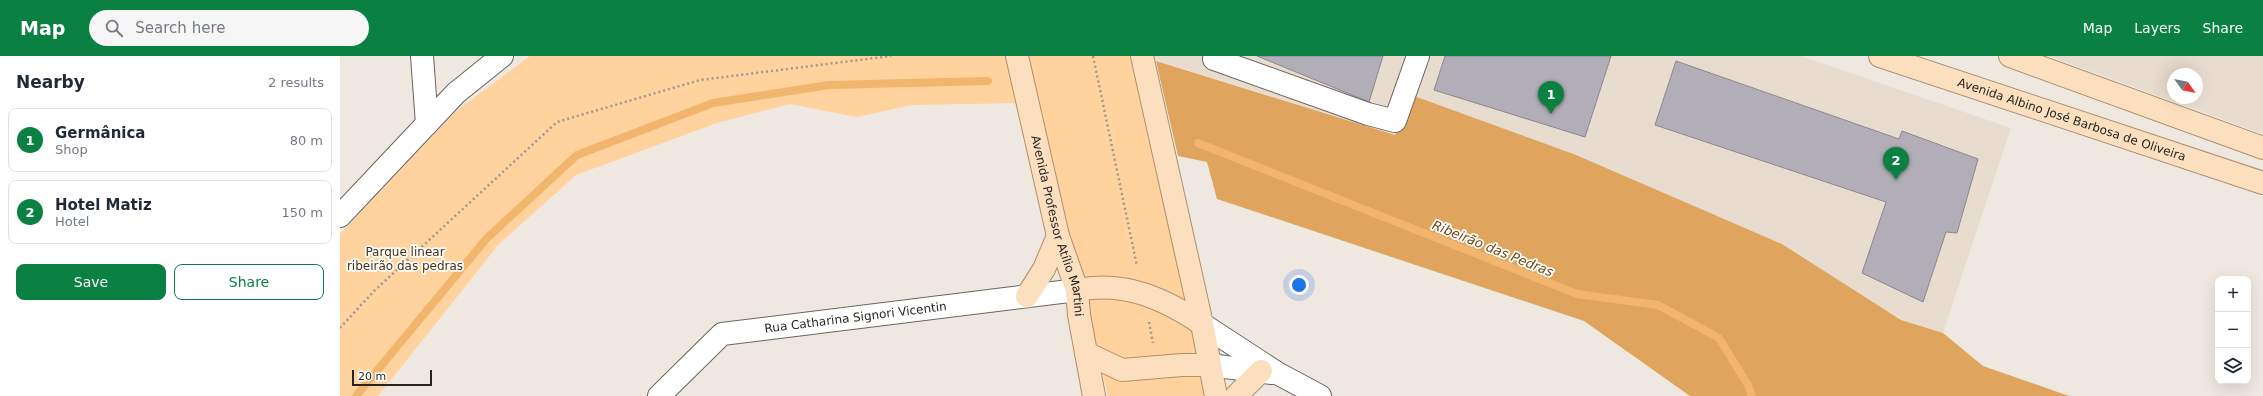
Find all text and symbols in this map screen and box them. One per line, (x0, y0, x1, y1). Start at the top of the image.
search box (89, 10, 369, 46)
text: Map (20, 17, 65, 39)
icon: search (103, 17, 125, 39)
text: Search here (135, 19, 225, 37)
text: Map (2083, 20, 2112, 36)
text: Layers (2134, 20, 2181, 36)
text: Share (2203, 20, 2243, 36)
north arrow (2167, 68, 2203, 104)
text: Nearby (16, 72, 85, 92)
text: 2 results (268, 75, 324, 90)
street label: Avenida Albino José Barbosa de Oliveira (1956, 75, 2188, 164)
pin: 1 (1538, 81, 1564, 114)
text: Germânica (55, 124, 145, 142)
text: 1 (25, 133, 35, 148)
text: 80 m (290, 133, 323, 148)
street label: Avenida Professor Atílio Martini (1028, 134, 1086, 317)
text: Shop (55, 142, 88, 157)
pin: 2 (1883, 147, 1909, 180)
text: Hotel Matiz (55, 196, 152, 214)
text: 2 (25, 205, 35, 220)
text: 150 m (281, 205, 323, 220)
text: Hotel (55, 214, 89, 229)
water label: Ribeirão das Pedras (1430, 217, 1556, 280)
park label: Parque linear ribeirão das pedras (347, 245, 463, 273)
button: Save (16, 264, 166, 300)
button: Share (174, 264, 324, 300)
your location (1289, 275, 1309, 295)
map controls (2215, 276, 2251, 384)
button: + (2215, 276, 2251, 312)
street label: Rua Catharina Signori Vicentin (764, 299, 947, 336)
button: − (2215, 312, 2251, 348)
button: layers (2215, 348, 2251, 384)
scale bar (352, 368, 432, 387)
text: 20 m (358, 370, 386, 383)

